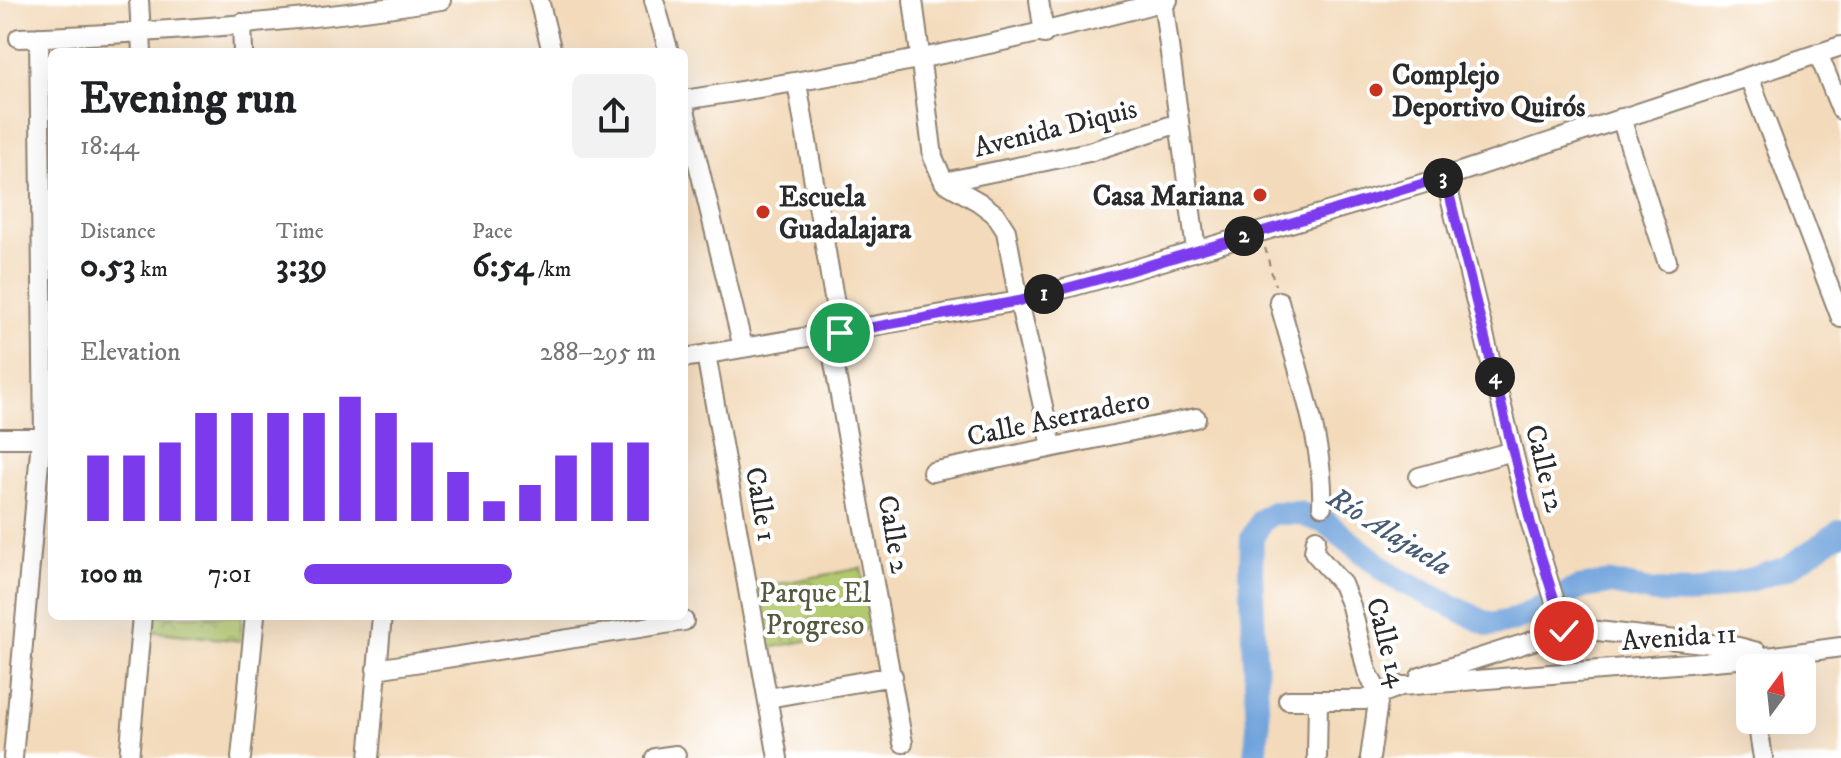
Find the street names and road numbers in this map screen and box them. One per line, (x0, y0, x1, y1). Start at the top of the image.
street label: Avenida Diquis (970, 91, 1141, 166)
street label: Calle Aserradero (964, 382, 1153, 455)
street label: Calle 12 (1517, 421, 1572, 516)
street label: Calle 1 (737, 464, 784, 544)
street label: Calle 2 (869, 493, 918, 576)
street label: Calle 14 (1358, 594, 1415, 692)
street label: Avenida 11 (1620, 616, 1738, 659)

